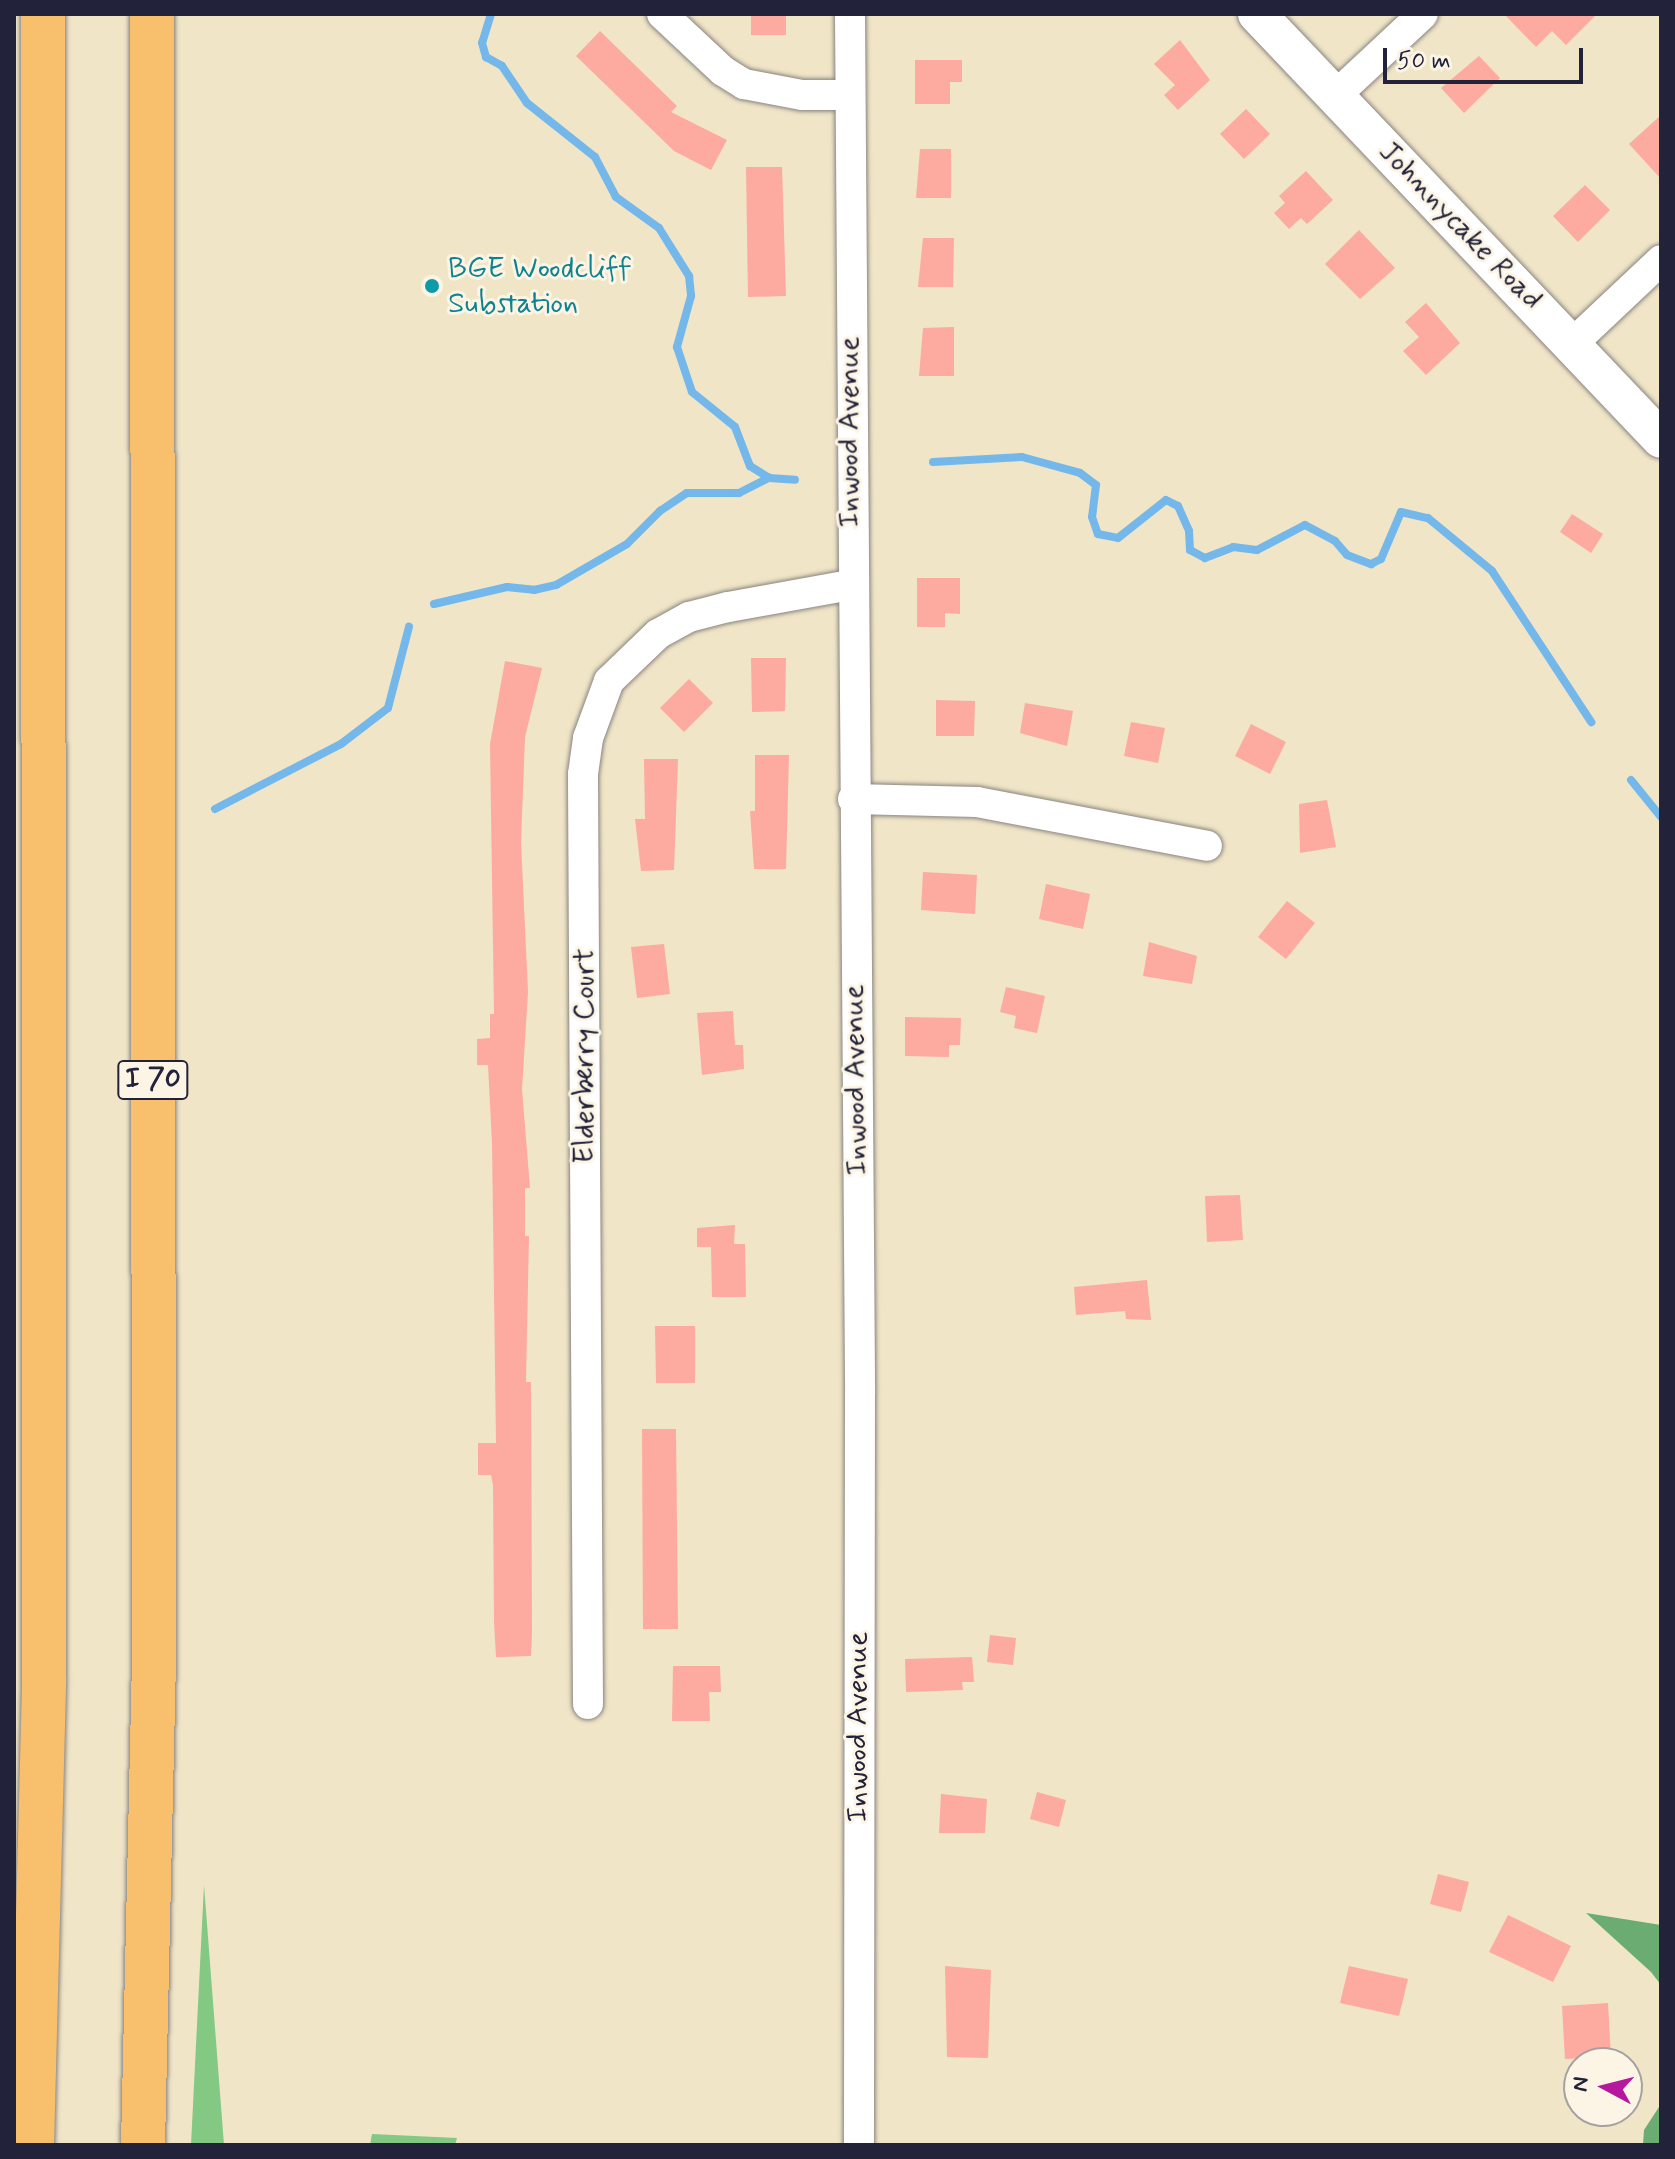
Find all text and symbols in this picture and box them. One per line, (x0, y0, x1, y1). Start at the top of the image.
scale bar (1387, 32, 1587, 82)
text: 50 m (1397, 46, 1451, 77)
street label: Johnnycake Road (1370, 134, 1550, 318)
place label: BGE Woodcliff Substation (448, 251, 635, 322)
marker: BGE Woodcliff Substation (423, 277, 441, 295)
street label: Inwood Avenue (832, 336, 868, 528)
street label: Elderberry Court (567, 948, 603, 1164)
street label: Inwood Avenue (836, 984, 876, 1176)
road number: I 70 (117, 1056, 189, 1104)
street label: Inwood Avenue (840, 1631, 876, 1823)
north arrow (1563, 2047, 1643, 2127)
text: N (1566, 2075, 1596, 2093)

